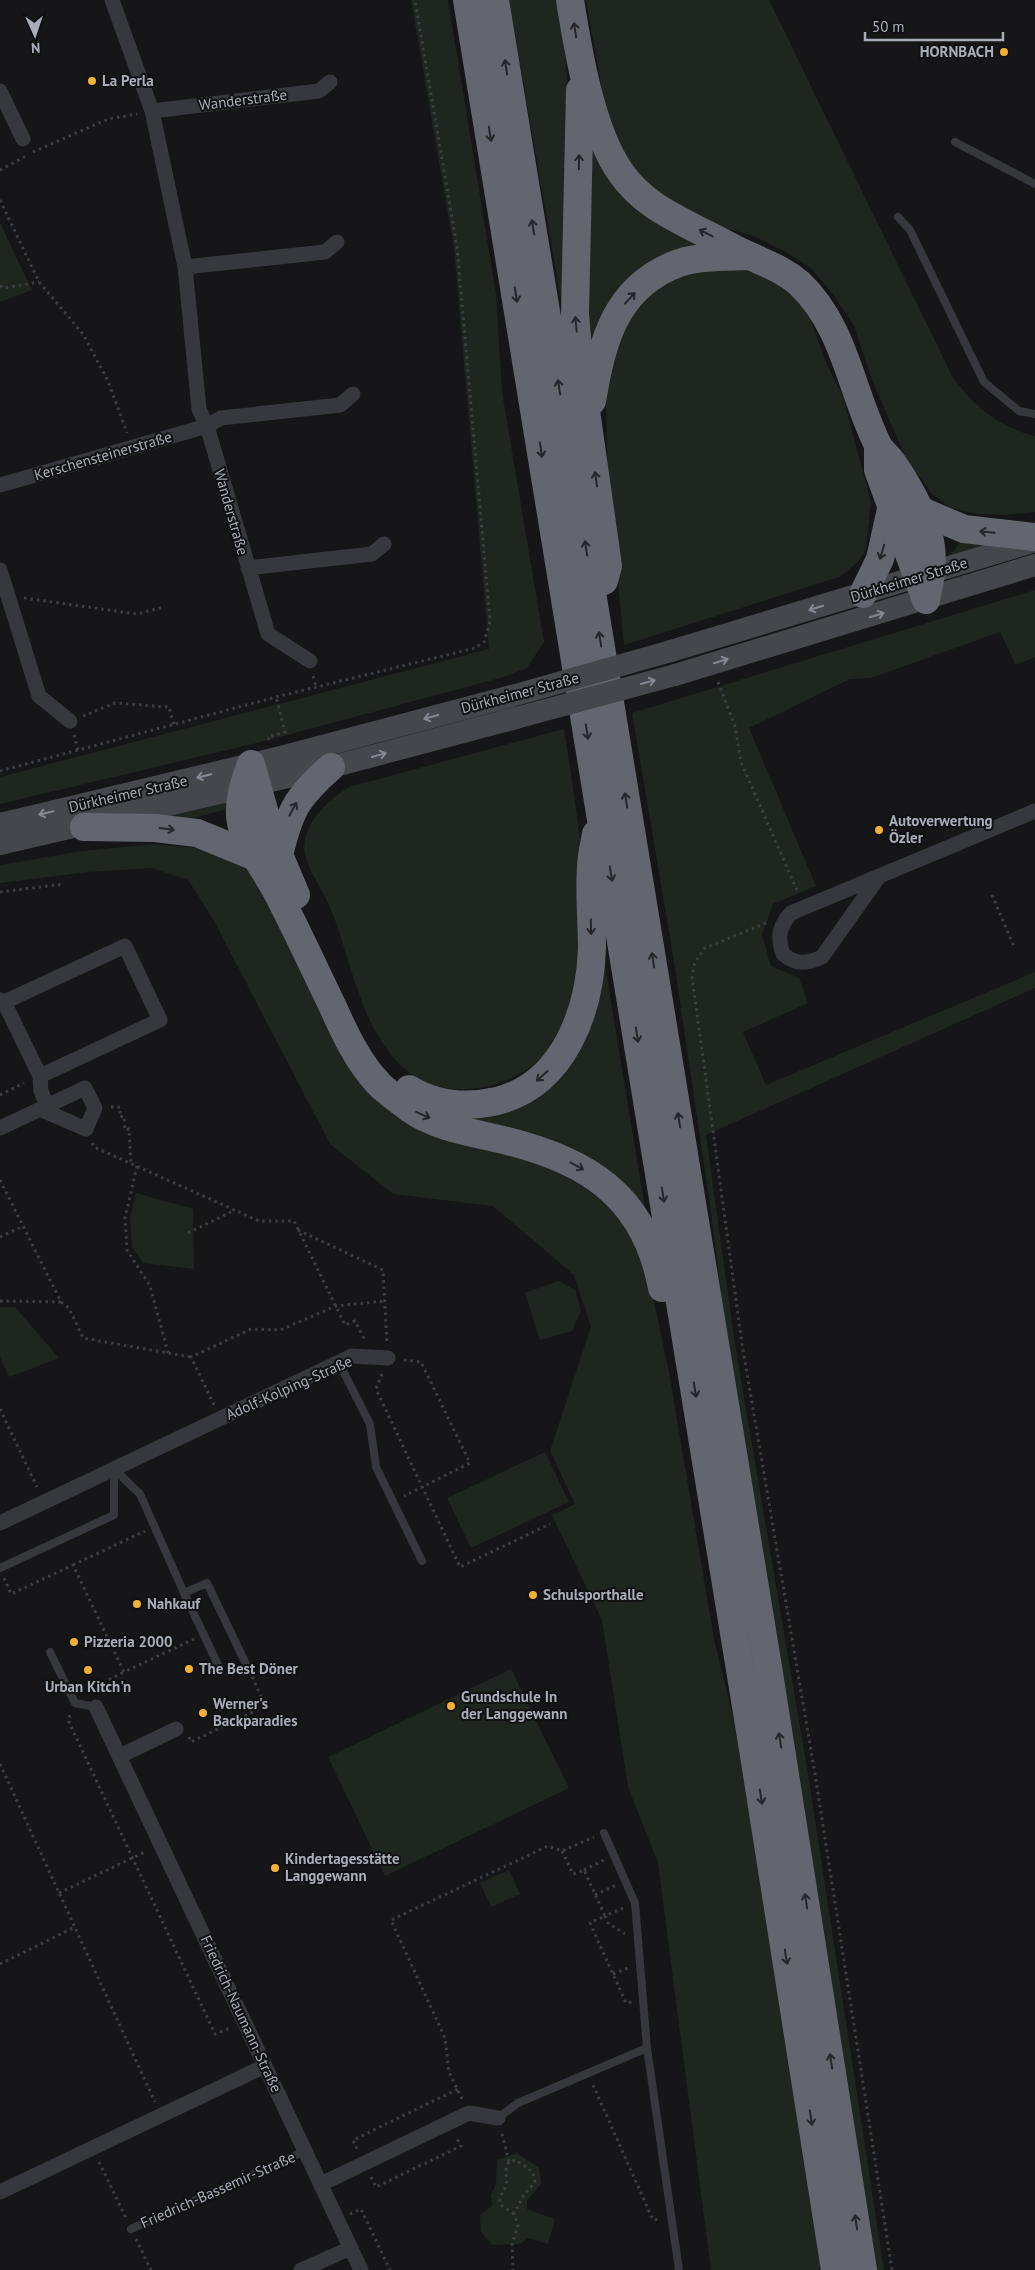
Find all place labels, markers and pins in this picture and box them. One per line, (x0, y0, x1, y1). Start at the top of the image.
place label: HORNBACH (920, 42, 994, 61)
marker: HORNBACH (998, 46, 1010, 58)
place label: La Perla (102, 71, 154, 90)
marker: La Perla (86, 75, 98, 87)
place label: Autoverwertung Özler (889, 811, 993, 847)
marker: Autoverwertung Özler (873, 824, 885, 836)
place label: Schulsporthalle (543, 1585, 644, 1604)
marker: Schulsporthalle (527, 1589, 539, 1601)
place label: Nahkauf (147, 1594, 201, 1613)
marker: Nahkauf (131, 1598, 143, 1610)
place label: Pizzeria 2000 (84, 1632, 172, 1651)
marker: Pizzeria 2000 (68, 1636, 80, 1648)
place label: The Best Döner (199, 1659, 299, 1678)
marker: The Best Döner (183, 1663, 195, 1675)
marker: Urban Kitch'n (82, 1664, 94, 1676)
place label: Urban Kitch'n (45, 1677, 131, 1696)
place label: Grundschule In der Langgewann (461, 1687, 567, 1723)
place label: Werner's Backparadies (213, 1694, 297, 1730)
marker: Grundschule In der Langgewann (445, 1700, 457, 1712)
marker: Werner's Backparadies (197, 1707, 209, 1719)
place label: Kindertagesstätte Langgewann (285, 1849, 400, 1885)
marker: Kindertagesstätte Langgewann (269, 1862, 281, 1874)

